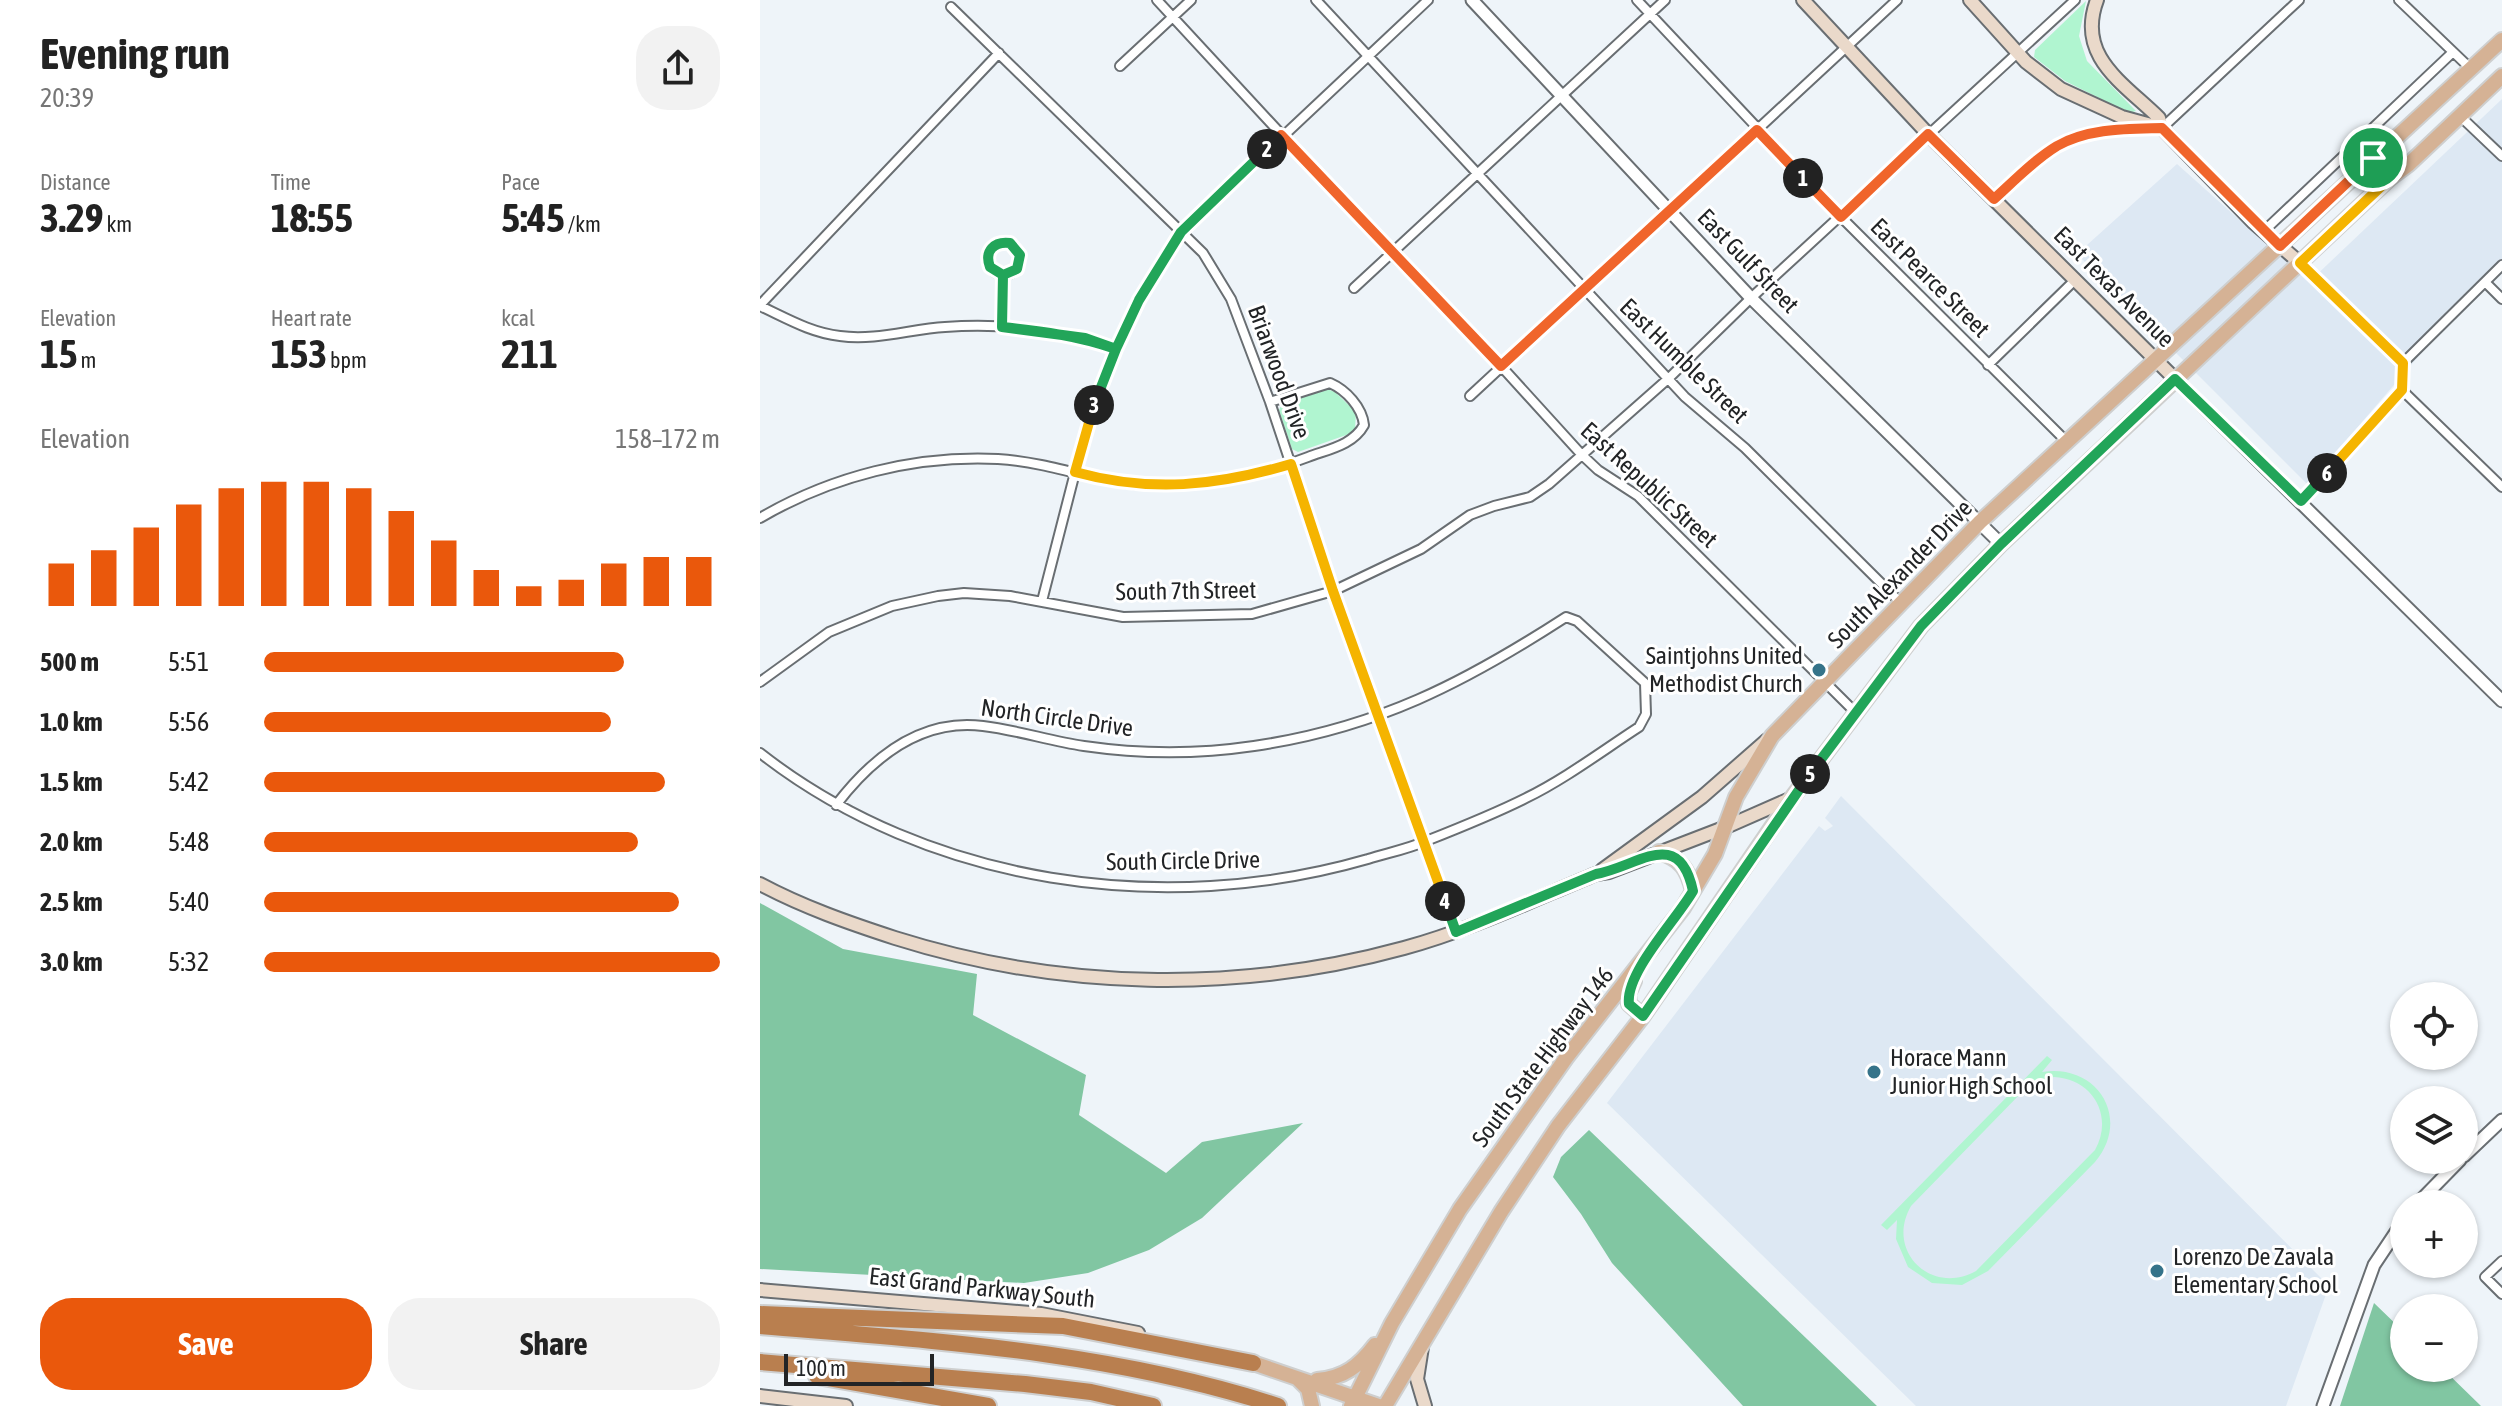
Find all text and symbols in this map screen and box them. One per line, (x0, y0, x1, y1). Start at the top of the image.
button: share (636, 26, 720, 110)
text: Evening run (40, 28, 230, 78)
text: 20:39 (40, 83, 94, 113)
pin (2339, 124, 2407, 192)
pin: 2 (1247, 129, 1287, 169)
text: 2 (1262, 136, 1272, 162)
icon: arrive (2351, 136, 2395, 180)
pin: 1 (1783, 158, 1823, 198)
text: 1 (1798, 165, 1808, 191)
text: Distance (40, 169, 111, 195)
text: Time (271, 169, 311, 195)
text: Pace (501, 169, 540, 195)
text: 3.29 (40, 195, 104, 240)
text: 18:55 (271, 195, 353, 240)
text: 5:45 (501, 195, 565, 240)
street label: East Gulf Street (1692, 203, 1804, 318)
text: km (104, 211, 132, 237)
text: /km (565, 211, 601, 237)
street label: East Pearce Street (1865, 213, 1995, 343)
street label: East Texas Avenue (2049, 221, 2180, 352)
street label: East Humble Street (1615, 293, 1754, 428)
street label: Briarwood Drive (1243, 301, 1316, 442)
text: Elevation (40, 305, 116, 331)
text: Heart rate (271, 305, 352, 331)
text: kcal (501, 305, 535, 331)
text: 15 (40, 331, 78, 376)
text: 153 (271, 331, 327, 376)
text: 211 (501, 331, 558, 376)
text: m (78, 347, 96, 373)
text: bpm (327, 347, 367, 373)
pin: 3 (1074, 385, 1114, 425)
text: 3 (1089, 392, 1099, 418)
street label: East Republic Street (1576, 416, 1723, 553)
text: Elevation (40, 424, 130, 454)
text: 158–172 m (615, 424, 720, 454)
pin: 6 (2307, 453, 2347, 493)
text: 6 (2322, 460, 2332, 486)
street label: South Alexander Drive (1822, 494, 1977, 653)
street label: South 7th Street (1115, 576, 1257, 605)
place label: Saintjohns United Methodist Church (1646, 642, 1803, 697)
text: 500 m (40, 647, 99, 677)
text: 5:51 (168, 647, 209, 677)
marker: Saintjohns United Methodist Church (1810, 661, 1828, 679)
street label: North Circle Drive (979, 693, 1135, 742)
text: 1.0 km (40, 707, 103, 737)
text: 5:56 (168, 707, 209, 737)
pin: 5 (1790, 754, 1830, 794)
text: 5 (1805, 761, 1815, 787)
text: 1.5 km (40, 767, 103, 797)
text: 5:42 (168, 767, 209, 797)
text: 2.0 km (40, 827, 103, 857)
text: 5:48 (168, 827, 209, 857)
street label: South Circle Drive (1106, 846, 1260, 875)
pin: 4 (1425, 881, 1465, 921)
text: 2.5 km (40, 887, 103, 917)
text: 5:40 (168, 887, 209, 917)
text: 4 (1440, 888, 1450, 914)
text: 3.0 km (40, 947, 103, 977)
text: 5:32 (168, 947, 209, 977)
street label: South State Highway 146 (1466, 962, 1619, 1152)
map controls (2390, 982, 2478, 1382)
button: locate (2390, 982, 2478, 1070)
place label: Horace Mann Junior High School (1890, 1044, 2053, 1099)
marker: Horace Mann Junior High School (1865, 1063, 1883, 1081)
button: layers (2390, 1086, 2478, 1174)
button: + (2390, 1190, 2478, 1278)
place label: Lorenzo De Zavala Elementary School (2173, 1243, 2339, 1298)
street label: East Grand Parkway South (868, 1262, 1096, 1313)
marker: Lorenzo De Zavala Elementary School (2148, 1262, 2166, 1280)
button: − (2390, 1294, 2478, 1382)
button: Save (40, 1298, 372, 1390)
button: Share (388, 1298, 720, 1390)
scale bar (784, 1350, 934, 1386)
text: 100 m (796, 1355, 846, 1381)

